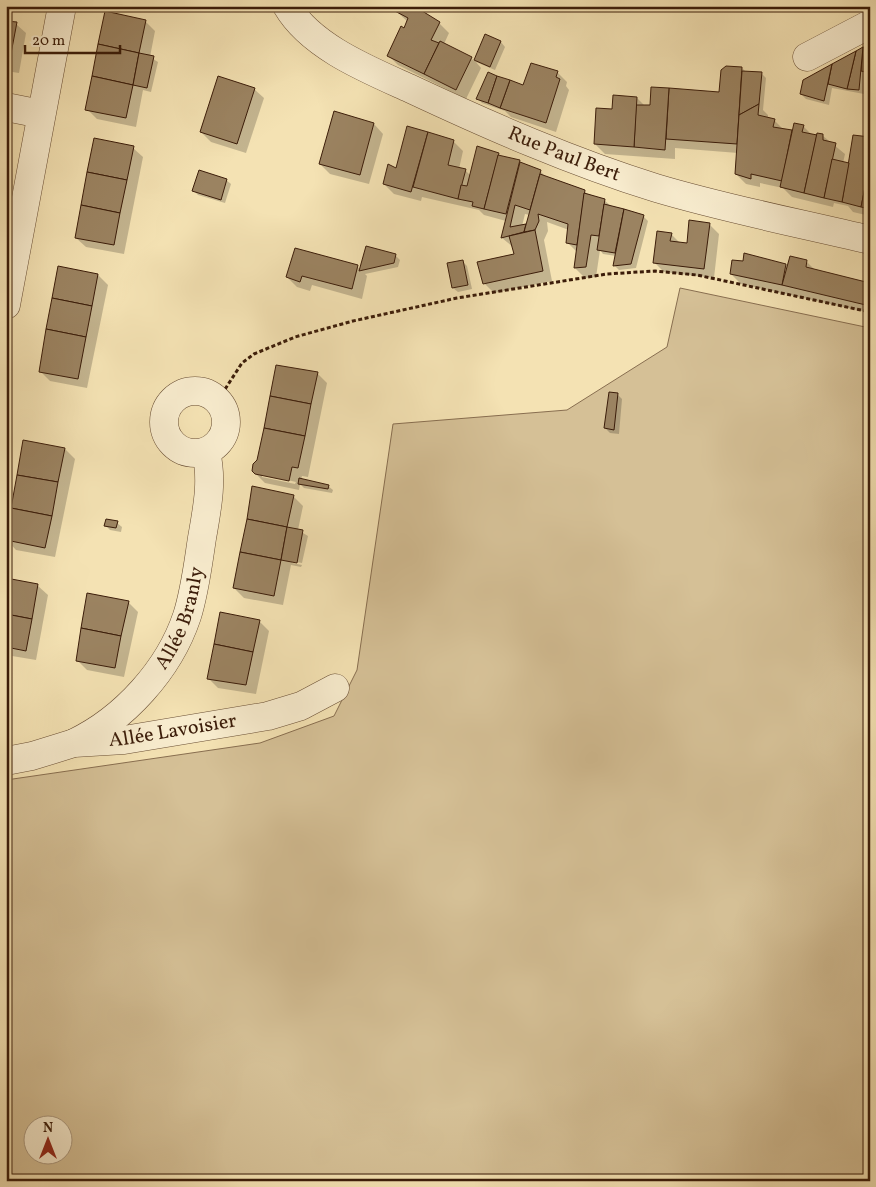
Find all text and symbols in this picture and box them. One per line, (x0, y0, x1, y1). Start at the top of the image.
scale bar (25, 22, 120, 54)
text: 20 m (32, 31, 65, 52)
street label: Rue Paul Bert (503, 120, 624, 189)
street label: Allée Branly (149, 565, 212, 676)
street label: Allée Lavoisier (108, 707, 239, 755)
north arrow (22, 1114, 72, 1164)
text: N (43, 1119, 53, 1138)

